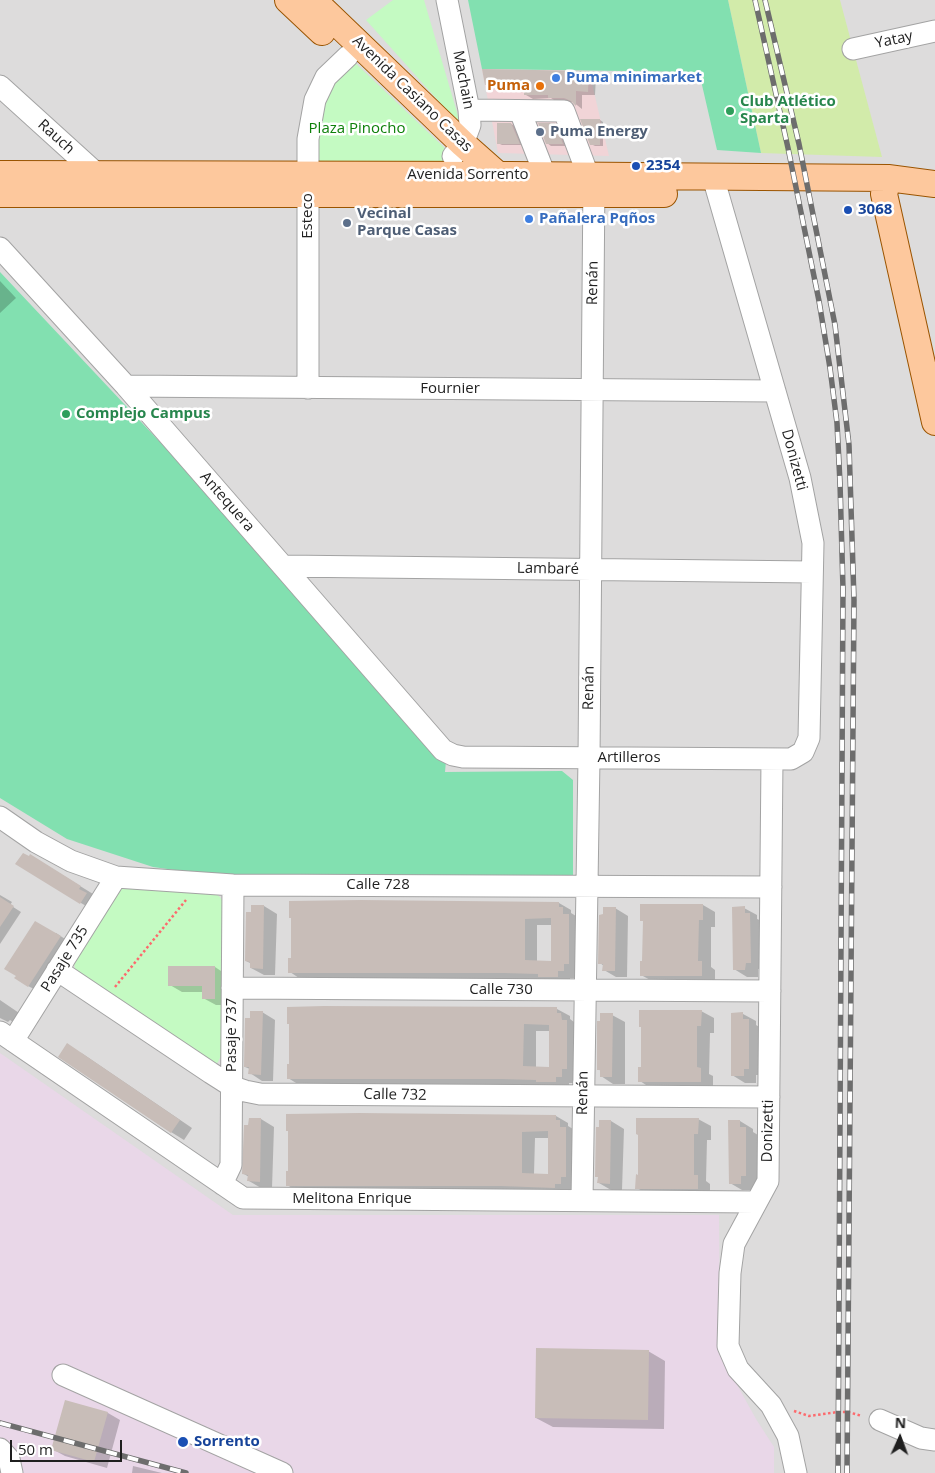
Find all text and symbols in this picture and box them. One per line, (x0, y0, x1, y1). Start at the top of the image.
street label: Yatay (874, 27, 914, 53)
street label: Avenida Casiano Casas (348, 32, 476, 156)
street label: Machain (448, 49, 478, 111)
place label: Puma minimarket (566, 69, 702, 87)
marker: Puma minimarket (550, 72, 562, 84)
place label: Puma (487, 77, 530, 95)
marker: Puma (534, 80, 546, 92)
place label: Club Atlético Sparta (740, 93, 836, 128)
marker: Club Atlético Sparta (724, 105, 736, 117)
street label: Rauch (34, 116, 78, 158)
park label: Plaza Pinocho (309, 120, 405, 138)
place label: Puma Energy (550, 123, 648, 141)
marker: Puma Energy (534, 126, 546, 138)
place label: 2354 (646, 157, 680, 175)
marker: 2354 (630, 160, 642, 172)
street label: Avenida Sorrento (407, 166, 529, 184)
street label: Esteco (299, 193, 317, 239)
place label: 3068 (858, 201, 892, 219)
marker: 3068 (842, 204, 854, 216)
place label: Vecinal Parque Casas (357, 205, 457, 240)
place label: Pañalera Pqños (539, 210, 655, 228)
marker: Pañalera Pqños (523, 213, 535, 225)
marker: Vecinal Parque Casas (341, 217, 353, 229)
street label: Renán (584, 261, 602, 305)
street label: Fournier (420, 380, 480, 398)
place label: Complejo Campus (76, 405, 210, 423)
marker: Complejo Campus (60, 408, 72, 420)
street label: Donizetti (777, 427, 811, 493)
street label: Antequera (196, 468, 258, 536)
street label: Lambaré (517, 559, 579, 579)
street label: Renán (580, 666, 598, 710)
street label: Artilleros (597, 749, 661, 767)
street label: Calle 728 (346, 876, 410, 894)
street label: Pasaje 735 (38, 923, 92, 995)
street label: Calle 730 (469, 981, 533, 999)
street label: Pasaje 737 (223, 998, 241, 1072)
street label: Renán (574, 1071, 592, 1115)
street label: Calle 732 (363, 1085, 427, 1105)
street label: Donizetti (758, 1099, 778, 1163)
street label: Melitona Enrique (292, 1190, 412, 1208)
north arrow (875, 1413, 925, 1463)
text: N (895, 1413, 907, 1432)
scale bar (12, 1430, 125, 1462)
place label: Sorrento (194, 1433, 260, 1451)
marker: Sorrento (176, 1435, 190, 1449)
text: 50 m (18, 1439, 53, 1459)

